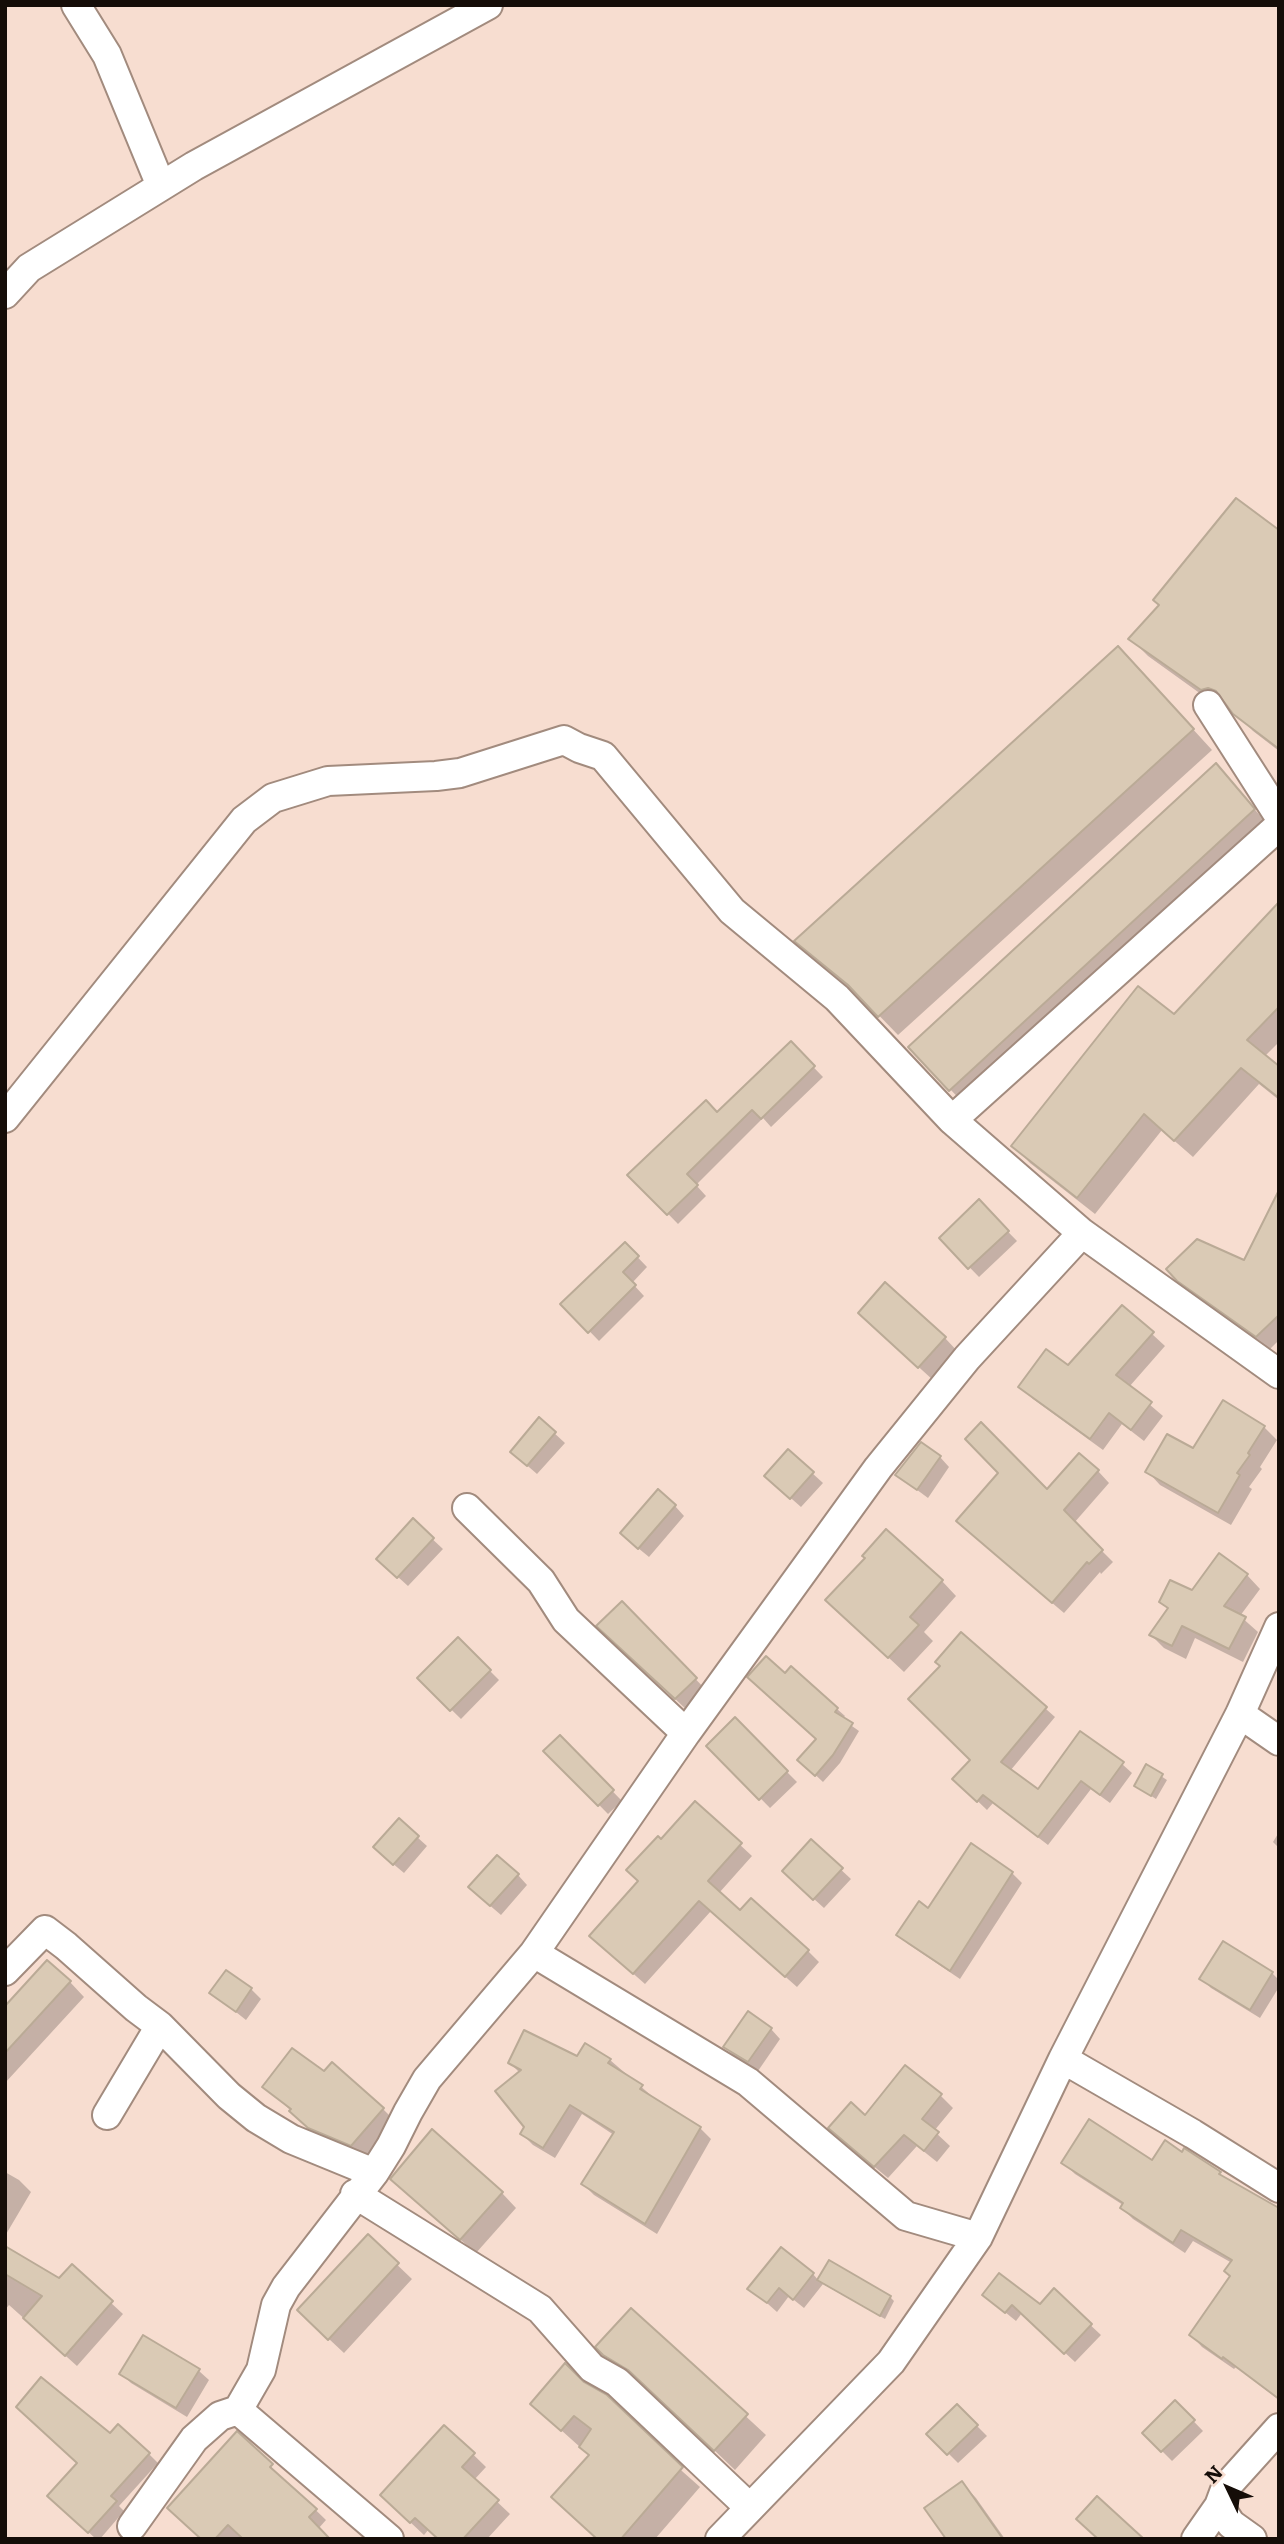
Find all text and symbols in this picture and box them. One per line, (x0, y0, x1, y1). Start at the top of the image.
north arrow (1193, 2453, 1263, 2523)
text: N (1197, 2458, 1229, 2489)

